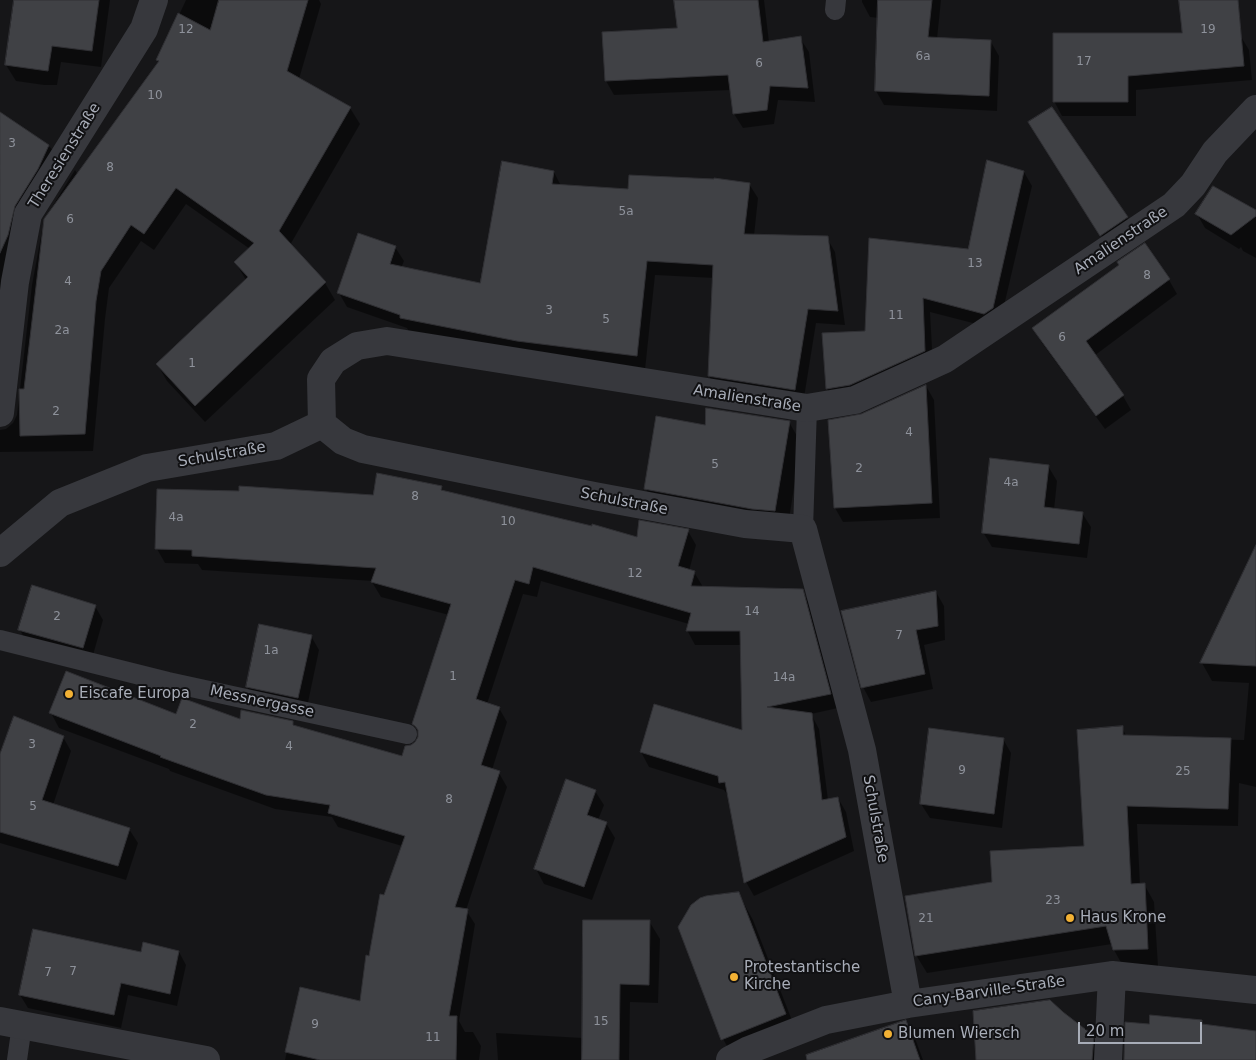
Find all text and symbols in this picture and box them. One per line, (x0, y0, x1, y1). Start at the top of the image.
house number: 12 (178, 23, 194, 37)
house number: 19 (1200, 23, 1216, 37)
house number: 6a (916, 50, 930, 64)
house number: 17 (1076, 55, 1092, 69)
house number: 6 (755, 57, 763, 71)
house number: 10 (147, 89, 163, 103)
street label: Theresienstraße (25, 100, 105, 212)
house number: 3 (8, 137, 16, 151)
house number: 8 (106, 161, 114, 175)
street label: Amalienstraße (1071, 203, 1171, 279)
house number: 5a (619, 205, 633, 219)
house number: 6 (66, 213, 74, 227)
house number: 13 (967, 257, 983, 271)
house number: 8 (1143, 269, 1151, 283)
house number: 4 (64, 275, 72, 289)
house number: 3 (545, 304, 553, 318)
house number: 11 (888, 309, 904, 323)
house number: 5 (602, 313, 610, 327)
house number: 2a (55, 324, 69, 338)
house number: 6 (1058, 331, 1066, 345)
house number: 1 (188, 357, 196, 371)
street label: Amalienstraße (692, 382, 802, 416)
house number: 2 (52, 405, 60, 419)
house number: 4 (905, 426, 913, 440)
street label: Schulstraße (177, 438, 267, 472)
house number: 5 (711, 458, 719, 472)
house number: 2 (855, 462, 863, 476)
house number: 4a (1004, 476, 1018, 490)
street label: Schulstraße (579, 485, 669, 519)
house number: 8 (411, 490, 419, 504)
house number: 4a (169, 511, 183, 525)
house number: 10 (500, 515, 516, 529)
house number: 12 (627, 567, 643, 581)
house number: 14 (744, 605, 760, 619)
house number: 2 (53, 610, 61, 624)
house number: 7 (895, 629, 903, 643)
house number: 1a (264, 644, 278, 658)
house number: 1 (449, 670, 457, 684)
house number: 14a (773, 671, 795, 685)
street label: Messnergasse (208, 682, 316, 722)
place label: Eiscafe Europa (79, 685, 190, 703)
marker: Eiscafe Europa (63, 688, 75, 700)
house number: 2 (189, 718, 197, 732)
house number: 3 (28, 738, 36, 752)
house number: 4 (285, 740, 293, 754)
house number: 9 (958, 764, 966, 778)
house number: 25 (1175, 765, 1191, 779)
street label: Schulstraße (858, 774, 892, 864)
house number: 8 (445, 793, 453, 807)
house number: 5 (29, 800, 37, 814)
house number: 23 (1045, 894, 1061, 908)
place label: Haus Krone (1080, 909, 1166, 927)
house number: 21 (918, 912, 934, 926)
marker: Haus Krone (1064, 912, 1076, 924)
place label: Protestantische Kirche (744, 959, 860, 994)
house number: 7 (69, 965, 77, 979)
house number: 7 (44, 966, 52, 980)
marker: Protestantische Kirche (728, 971, 740, 983)
street label: Cany-Barville-Straße (912, 972, 1066, 1012)
scale bar (1081, 1012, 1205, 1044)
house number: 15 (593, 1015, 609, 1029)
house number: 9 (311, 1018, 319, 1032)
text: 20 m (1086, 1022, 1124, 1040)
place label: Blumen Wiersch (898, 1025, 1020, 1043)
marker: Blumen Wiersch (882, 1028, 894, 1040)
house number: 11 (425, 1031, 441, 1045)

